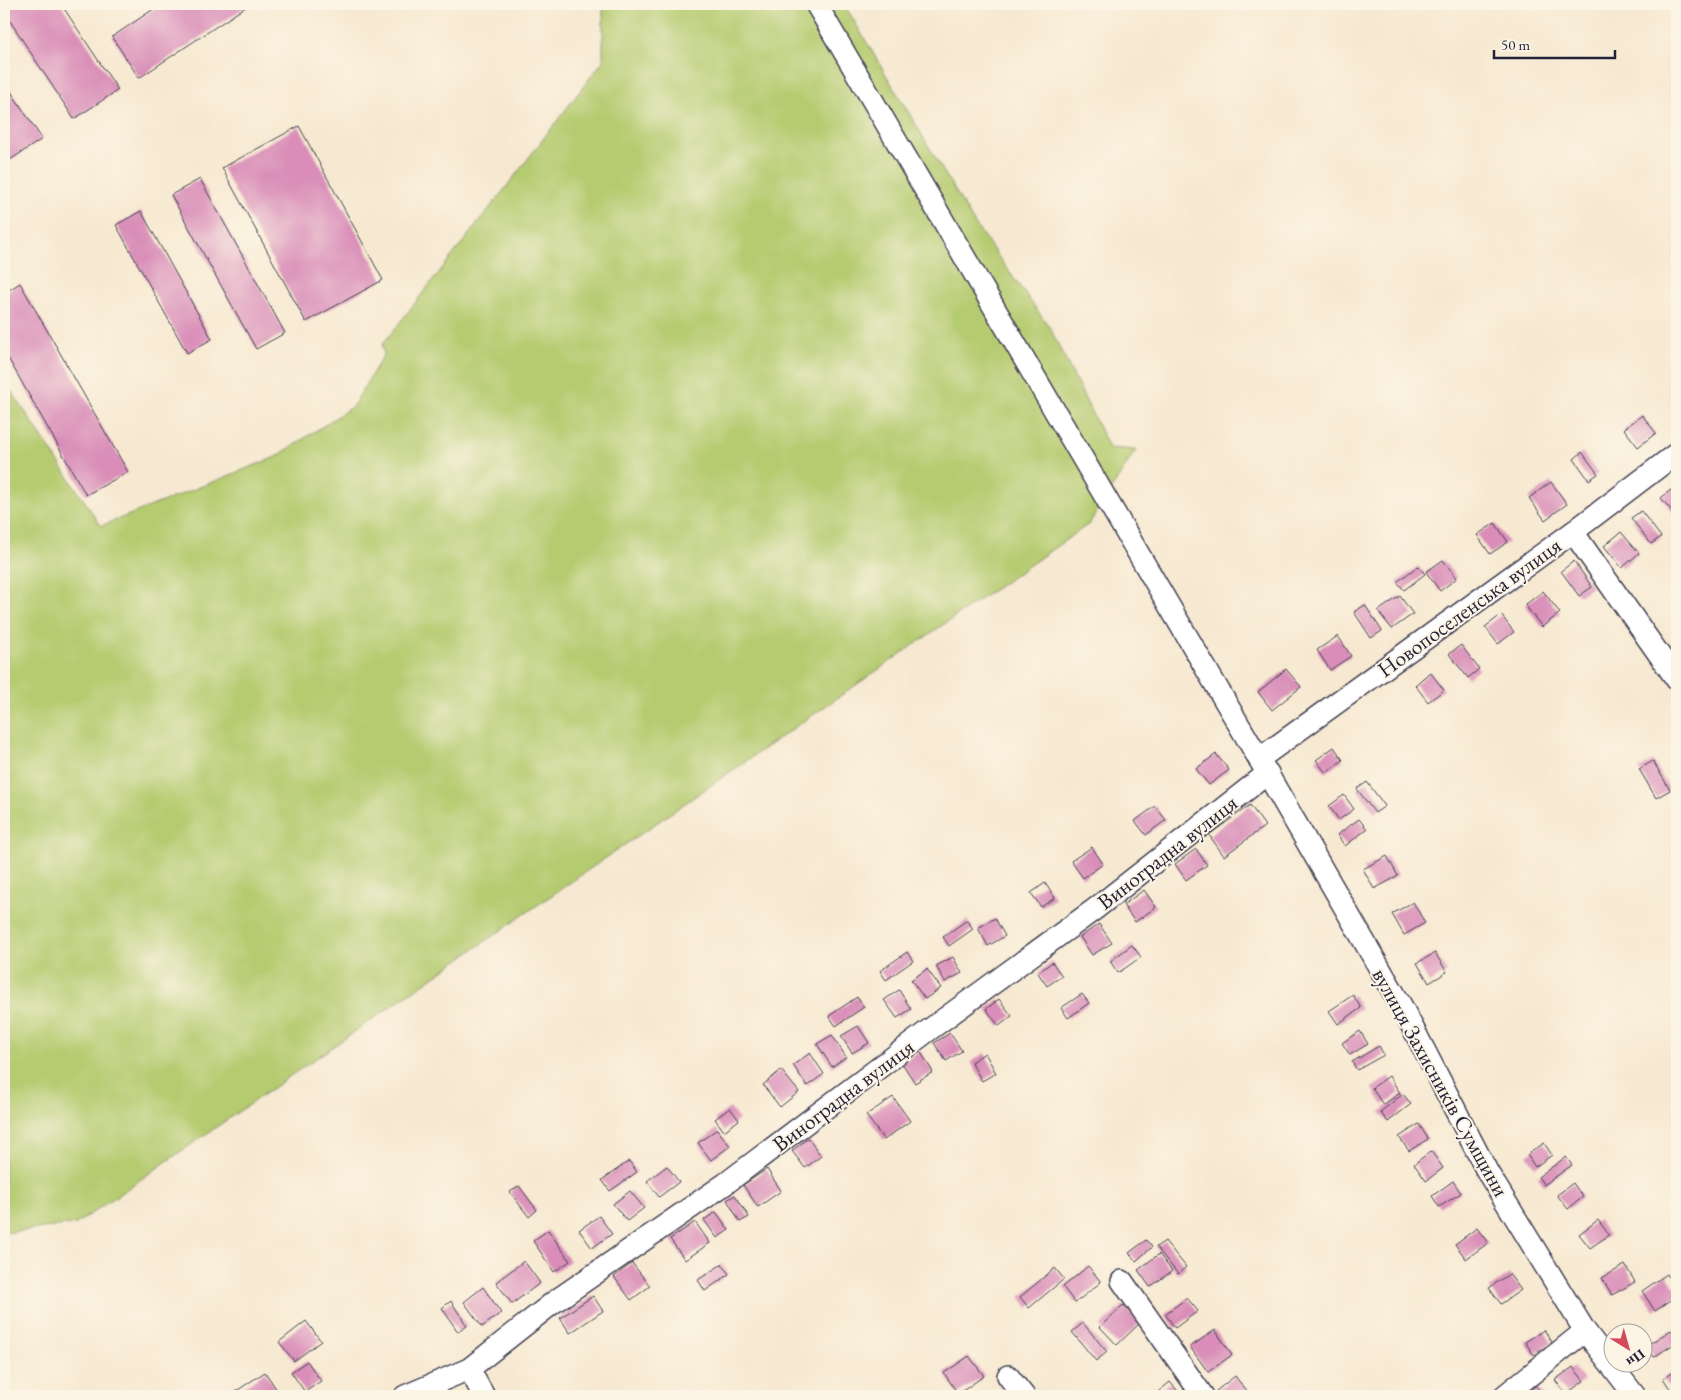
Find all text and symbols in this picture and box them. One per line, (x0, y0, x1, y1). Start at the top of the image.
scale bar (1494, 28, 1615, 60)
text: 50 m (1501, 35, 1530, 54)
street label: Новопоселенська вулиця (1372, 531, 1567, 684)
street label: Виноградна вулиця (1091, 788, 1244, 916)
street label: вулиця Захисників Сумщини (1366, 963, 1516, 1202)
street label: Виноградна вулиця (766, 1032, 920, 1158)
north arrow (1604, 1322, 1654, 1372)
text: Пн (1623, 1345, 1649, 1371)

